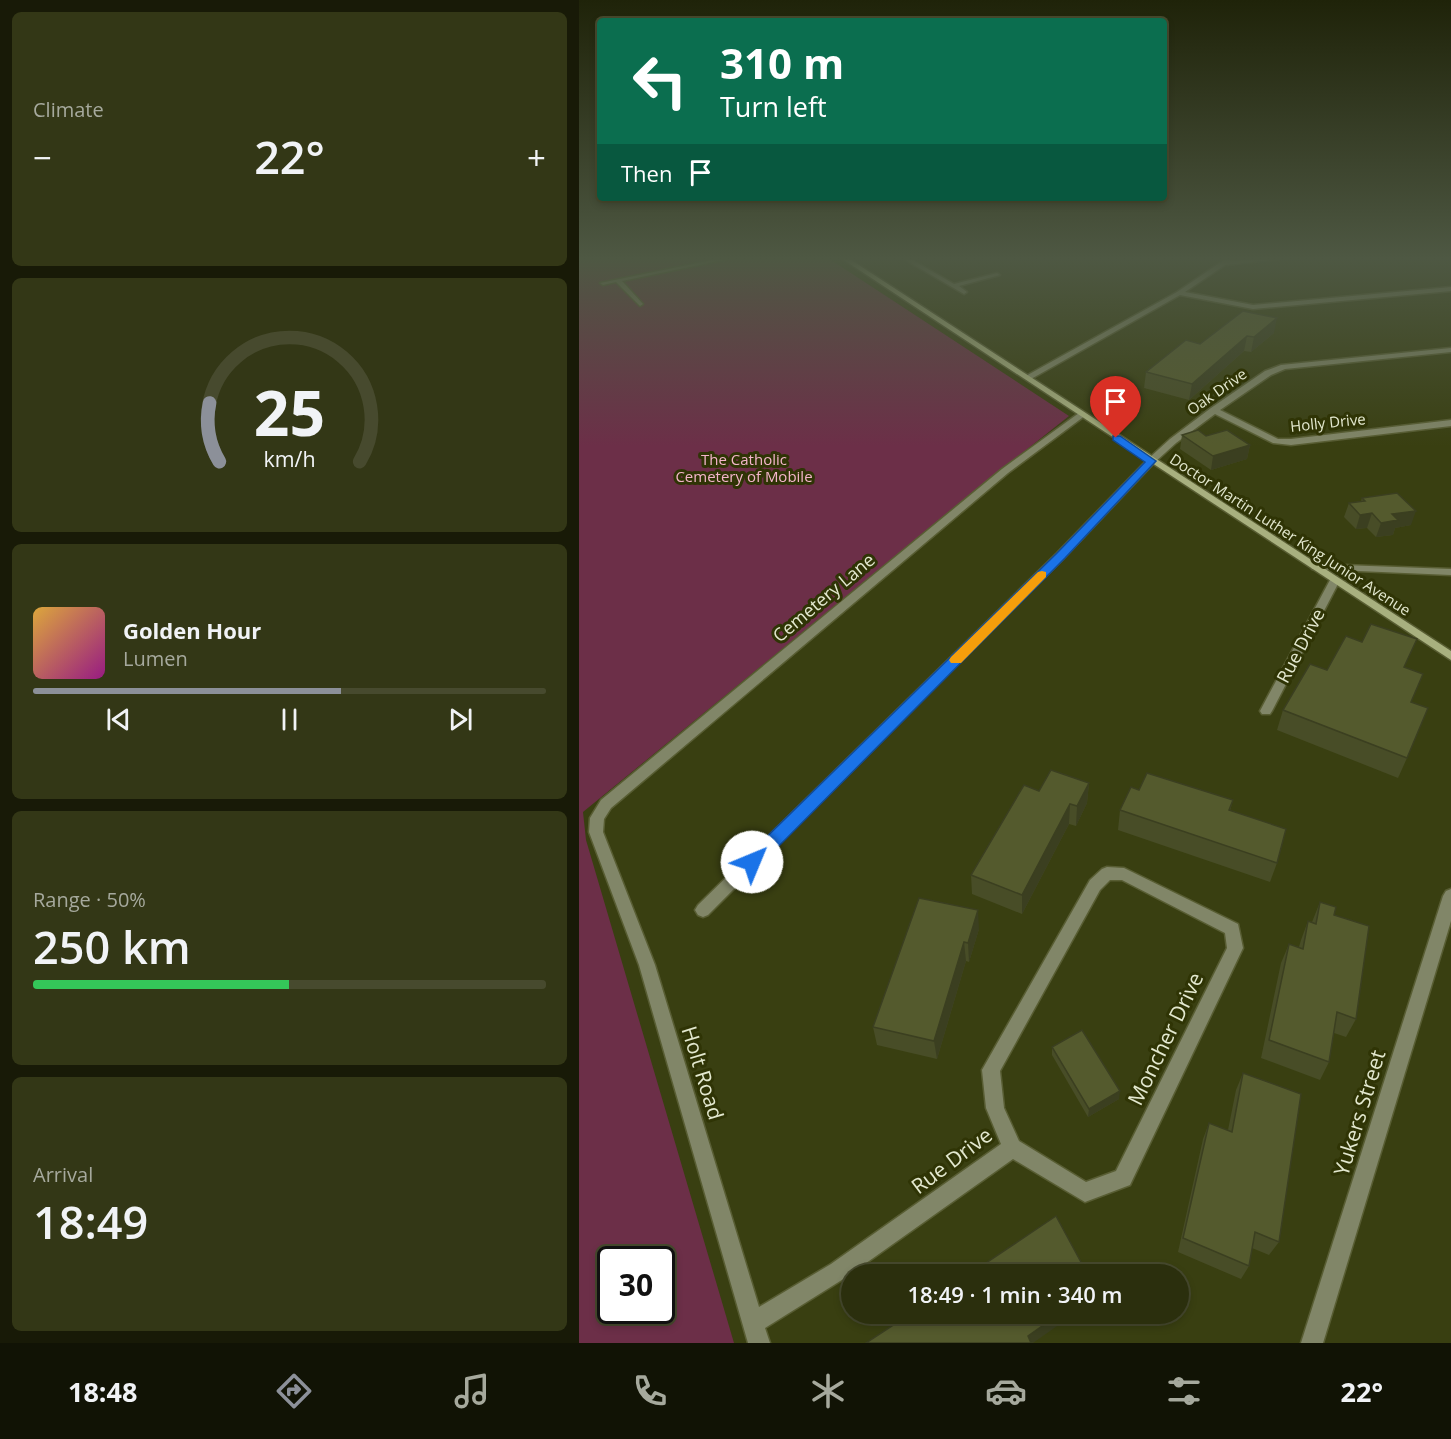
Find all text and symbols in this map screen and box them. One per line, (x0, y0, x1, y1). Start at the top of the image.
text: 310 m (720, 34, 844, 91)
icon: left (621, 42, 699, 120)
text: Turn left (720, 88, 827, 125)
text: Climate (33, 96, 104, 123)
text: 22° (254, 126, 325, 187)
text: − (33, 135, 52, 180)
text: + (527, 135, 546, 180)
icon: arrive (684, 156, 717, 189)
text: Then (621, 158, 672, 188)
street label: Oak Drive (1183, 363, 1250, 419)
text: 25 (254, 369, 325, 454)
pin (1090, 376, 1141, 438)
icon: arrive (1099, 385, 1132, 418)
street label: Holly Drive (1289, 408, 1367, 436)
text: km/h (263, 445, 316, 474)
park label: The Catholic Cemetery of Mobile (675, 449, 813, 486)
street label: Doctor Martin Luther King Junior Avenue (1166, 449, 1415, 620)
street label: Cemetery Lane (767, 547, 879, 647)
street label: Rue Drive (1271, 604, 1330, 687)
text: Golden Hour (123, 615, 261, 645)
text: Lumen (123, 645, 188, 672)
icon: previous (102, 703, 135, 736)
icon: pause (273, 703, 306, 736)
icon: next (444, 703, 477, 736)
position arrow (720, 830, 784, 894)
text: Range · 50% (33, 886, 146, 913)
text: 250 km (33, 916, 191, 977)
street label: Moncher Drive (1121, 967, 1209, 1110)
street label: Holt Road (675, 1022, 730, 1123)
street label: Yukers Street (1327, 1046, 1391, 1179)
street label: Rue Drive (905, 1121, 998, 1200)
text: Arrival (33, 1161, 93, 1188)
text: 18:49 (33, 1191, 148, 1252)
speed limit sign: 30 (597, 1246, 675, 1324)
text: 18:49 · 1 min · 340 m (907, 1279, 1123, 1309)
icon: directions (273, 1370, 315, 1412)
icon: music (451, 1370, 493, 1412)
icon: phone (629, 1370, 671, 1412)
icon: climate (807, 1370, 849, 1412)
icon: car (985, 1370, 1027, 1412)
icon: filters (1163, 1370, 1205, 1412)
text: 18:48 (68, 1373, 137, 1410)
text: 22° (1341, 1373, 1383, 1410)

